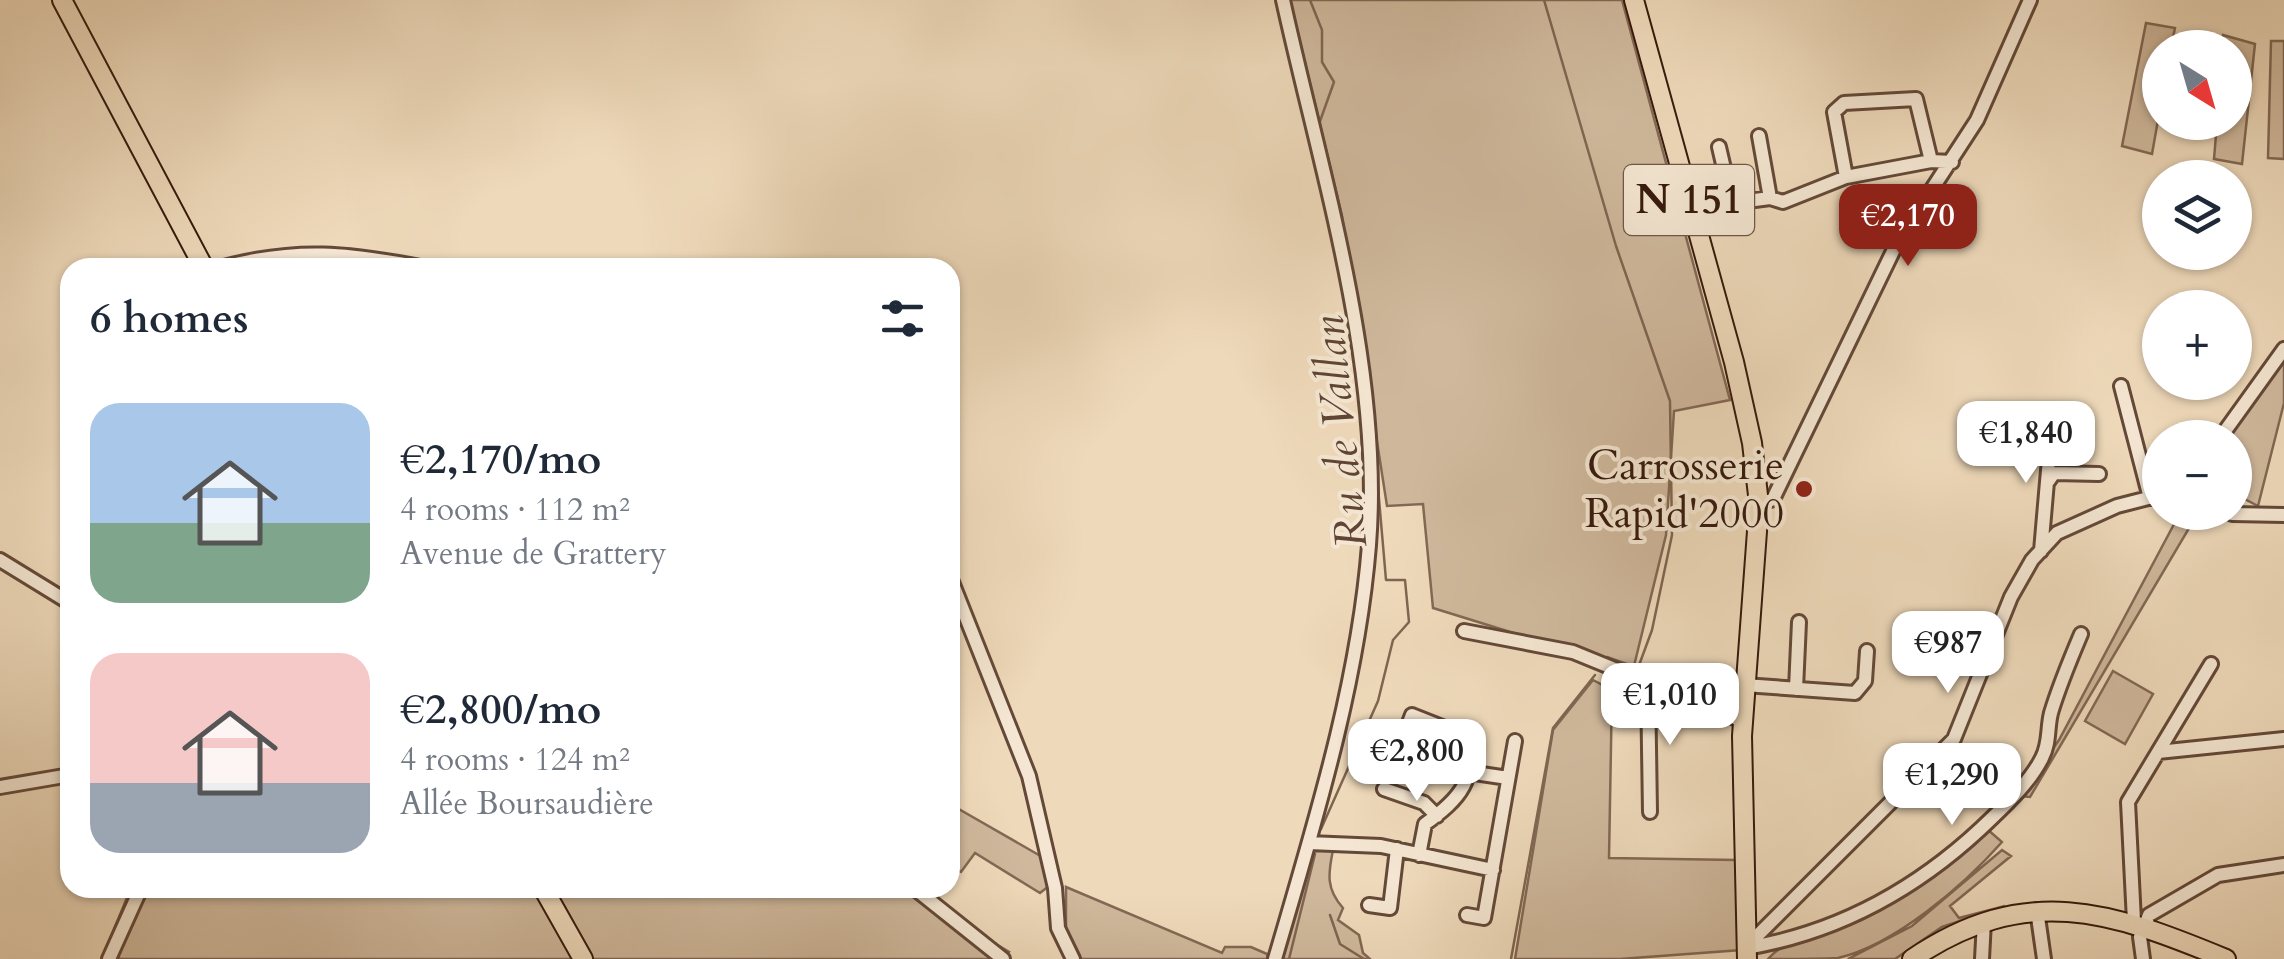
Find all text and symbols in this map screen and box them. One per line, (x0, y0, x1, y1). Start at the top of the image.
north arrow (2142, 30, 2252, 140)
map controls (2142, 30, 2252, 530)
button: layers (2142, 160, 2252, 270)
road number: N 151 (1624, 165, 1754, 235)
pin: €2,170 (1827, 184, 1989, 269)
text: €2,170 (1861, 194, 1955, 238)
text: 6 homes (90, 290, 248, 347)
button: + (2142, 290, 2252, 400)
icon: filters (875, 291, 930, 346)
water label: Ru de Vallan (1297, 313, 1383, 551)
pin: €1,840 (1945, 401, 2107, 486)
text: €1,840 (1979, 411, 2073, 455)
button: − (2142, 420, 2252, 530)
text: €2,170/mo (400, 431, 601, 488)
place label: Carrosserie Rapid'2000 (1585, 437, 1784, 542)
icon: home (170, 443, 290, 563)
marker: Carrosserie Rapid'2000 (1793, 478, 1815, 500)
text: 4 rooms · 112 m² (400, 488, 630, 532)
text: Avenue de Grattery (400, 532, 667, 576)
pin: €987 (1889, 611, 2007, 696)
text: €987 (1914, 621, 1982, 665)
pin: €1,010 (1589, 663, 1751, 748)
text: €1,010 (1623, 673, 1717, 717)
text: €2,800/mo (400, 681, 601, 738)
icon: home (170, 693, 290, 813)
pin: €2,800 (1336, 719, 1498, 804)
text: €2,800 (1370, 729, 1464, 773)
text: 4 rooms · 124 m² (400, 738, 630, 782)
pin: €1,290 (1871, 743, 2033, 828)
text: €1,290 (1905, 753, 1999, 797)
text: Allée Boursaudière (400, 782, 654, 826)

